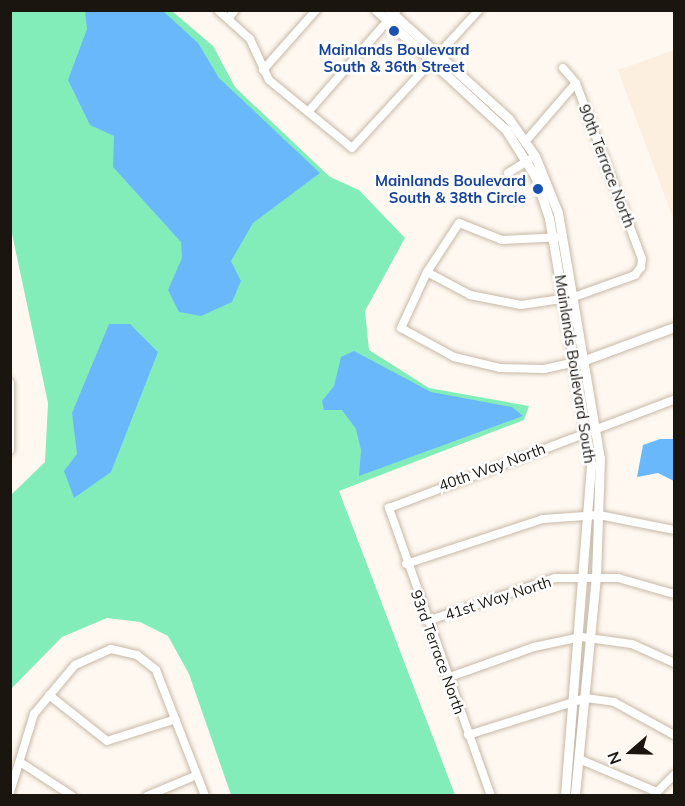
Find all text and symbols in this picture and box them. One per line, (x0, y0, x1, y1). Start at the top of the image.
marker: Mainlands Boulevard South & 36th Street (387, 24, 401, 38)
place label: Mainlands Boulevard South & 36th Street (318, 40, 470, 75)
street label: 90th Terrace North (575, 102, 639, 230)
place label: Mainlands Boulevard South & 38th Circle (375, 171, 526, 206)
marker: Mainlands Boulevard South & 38th Circle (531, 182, 545, 196)
street label: Mainlands Boulevard South (551, 273, 599, 465)
street label: 40th Way North (436, 439, 548, 495)
street label: 41st Way North (443, 572, 553, 624)
street label: 93rd Terrace North (407, 587, 469, 717)
north arrow (601, 722, 661, 782)
text: N (603, 749, 626, 767)

